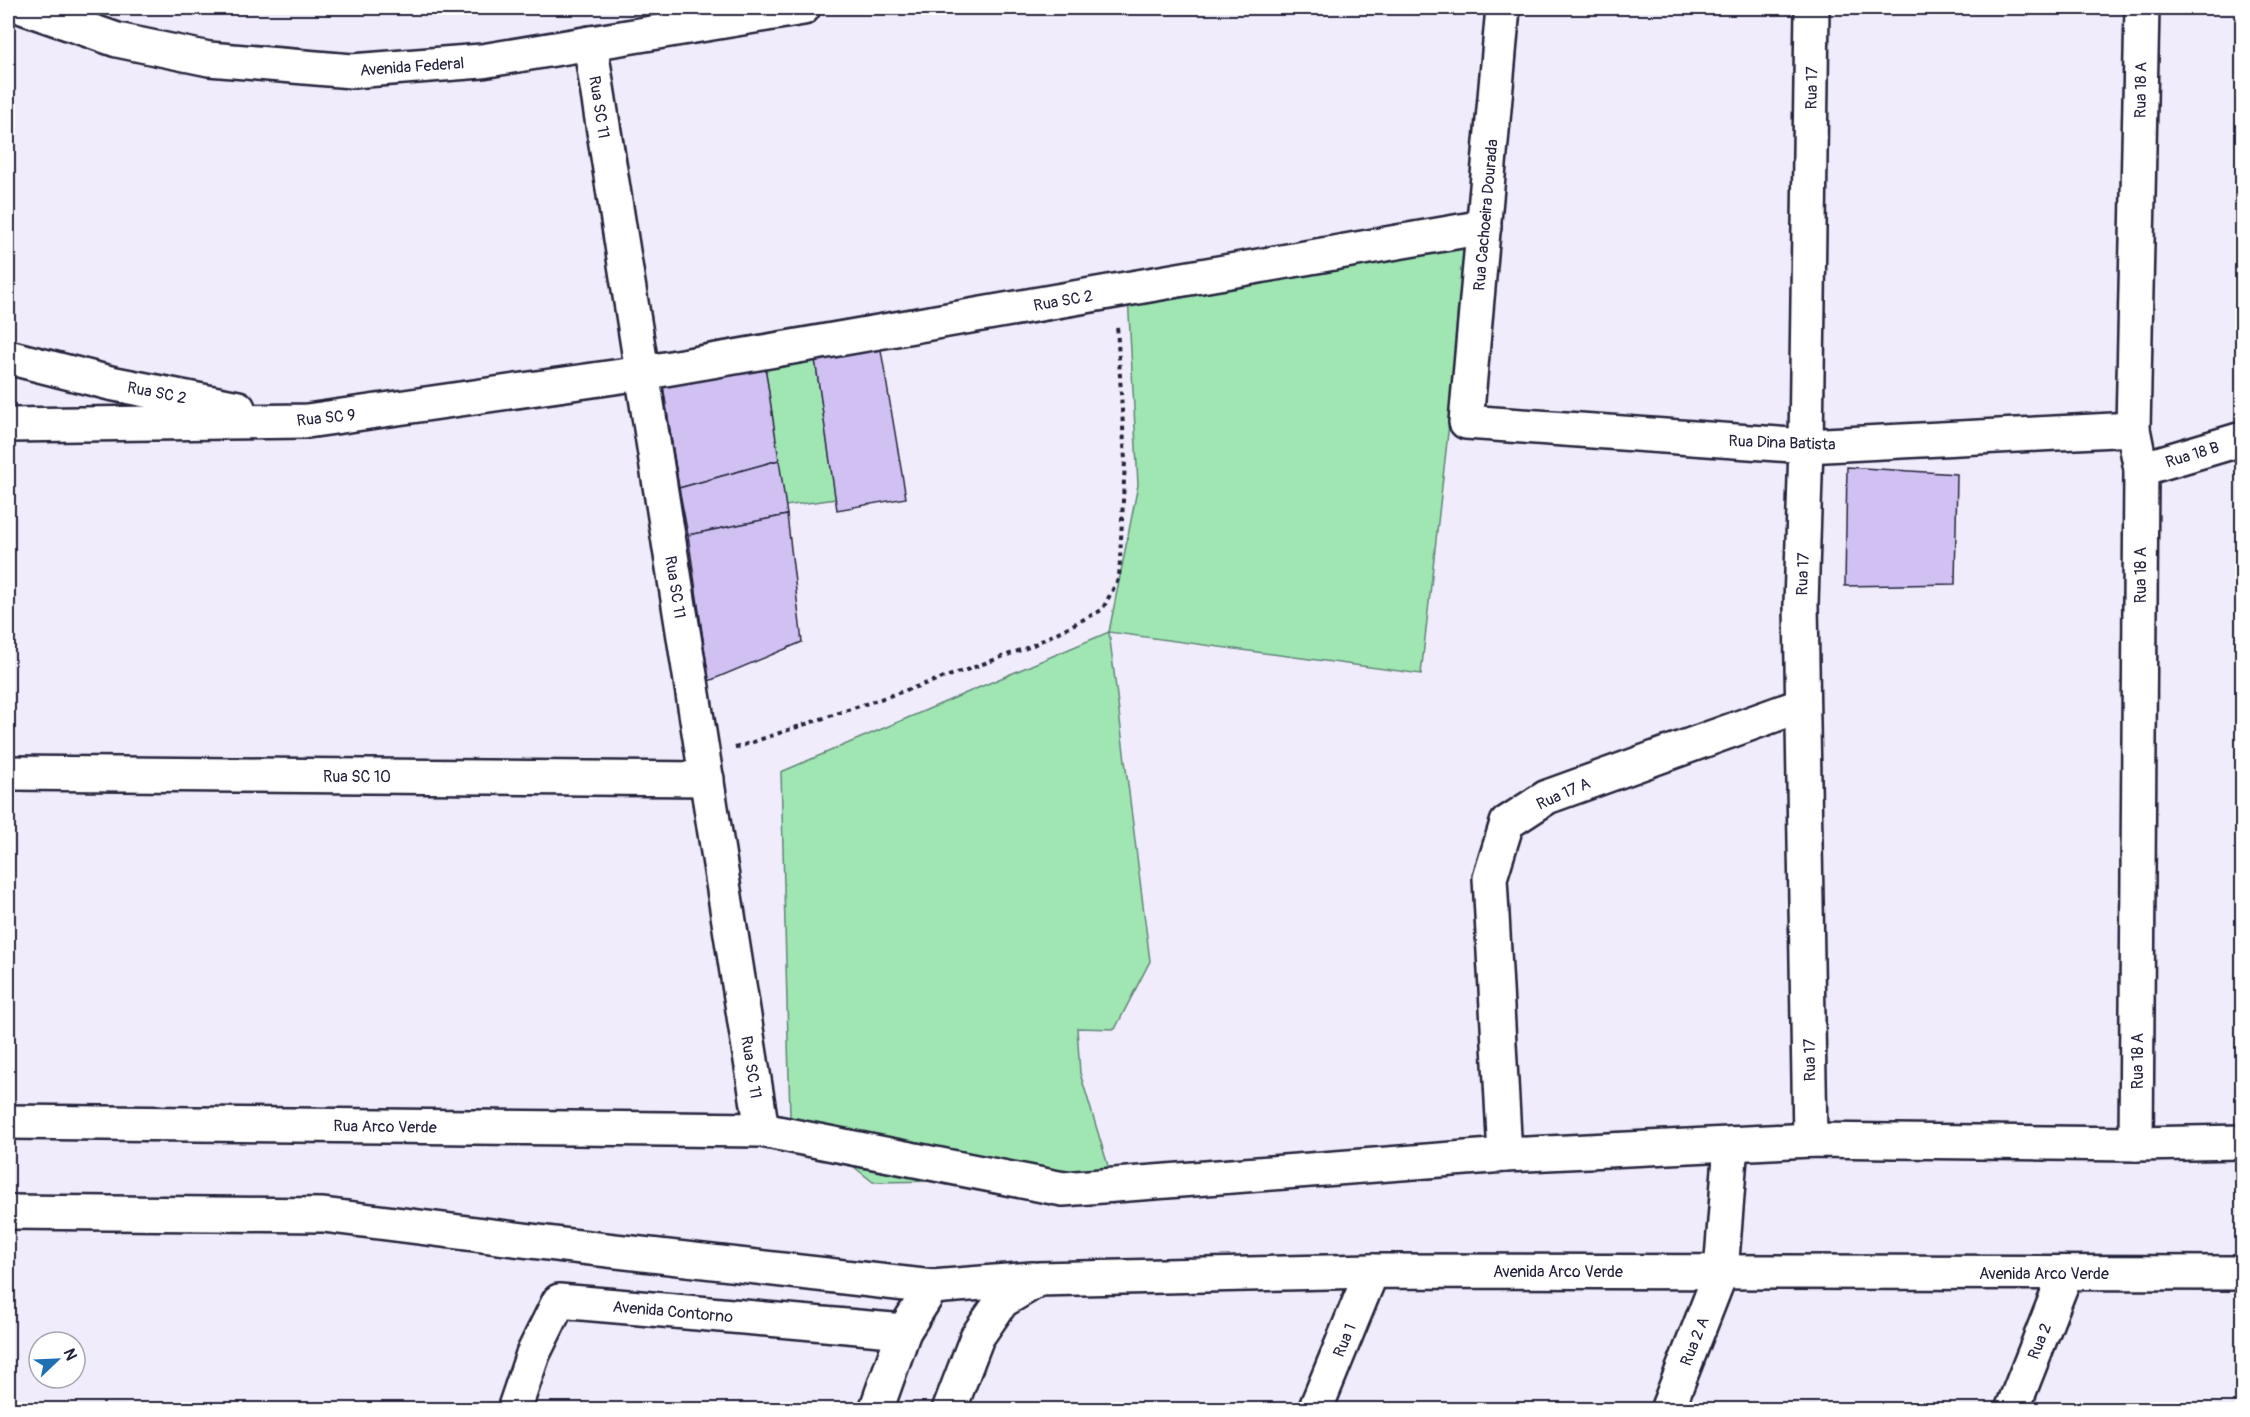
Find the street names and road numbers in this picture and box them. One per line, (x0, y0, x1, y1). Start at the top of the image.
street label: Avenida Federal (359, 53, 465, 81)
street label: Rua 18 A (2131, 62, 2151, 118)
street label: Rua 17 (1802, 66, 1822, 110)
street label: Rua SC 11 (584, 74, 614, 140)
street label: Rua Cachoeira Dourada (1469, 138, 1503, 292)
street label: Rua SC 2 (1032, 286, 1094, 316)
street label: Rua SC 2 (126, 377, 188, 409)
street label: Rua SC 9 (296, 405, 357, 431)
street label: Rua Dina Batista (1728, 431, 1836, 455)
street label: Rua 18 B (2163, 437, 2222, 473)
street label: Rua 18 A (2131, 547, 2151, 603)
street label: Rua 17 (1792, 552, 1814, 596)
street label: Rua SC 11 (660, 554, 690, 620)
street label: Rua SC 10 (323, 767, 391, 787)
street label: Rua 17 A (1533, 773, 1593, 815)
street label: Rua 18 A (2128, 1033, 2148, 1089)
street label: Rua SC 11 (736, 1034, 766, 1100)
street label: Rua 17 (1800, 1038, 1820, 1082)
street label: Rua Arco Verde (333, 1116, 437, 1138)
street label: Avenida Arco Verde (1493, 1262, 1623, 1282)
street label: Avenida Arco Verde (1979, 1264, 2109, 1284)
street label: Avenida Contorno (612, 1297, 734, 1327)
street label: Rua 2 A (1676, 1314, 1714, 1369)
street label: Rua 2 (2024, 1320, 2056, 1362)
street label: Rua 1 (1329, 1321, 1361, 1360)

